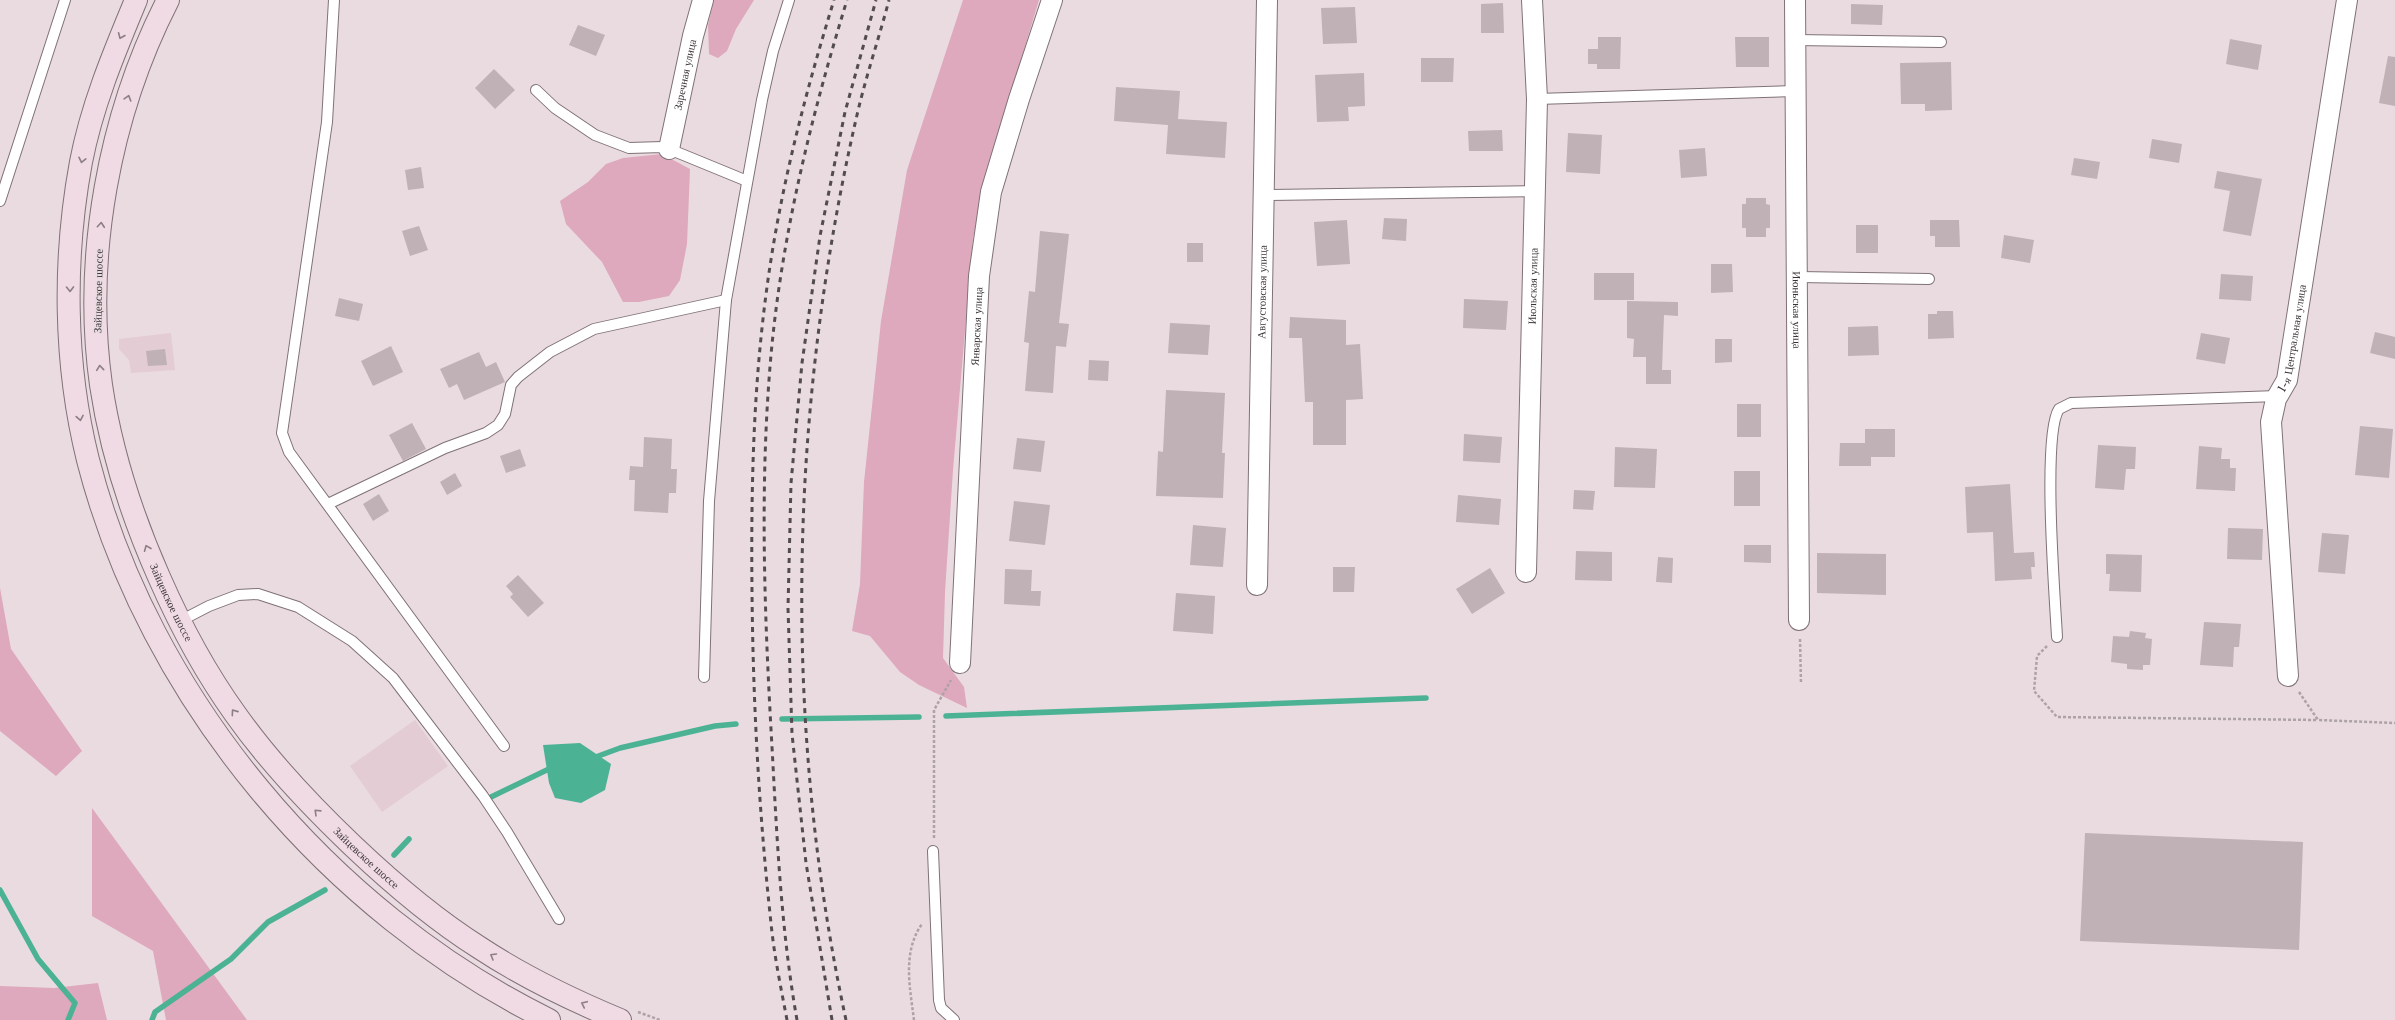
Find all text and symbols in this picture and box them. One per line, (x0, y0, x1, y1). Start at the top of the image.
one-way arrow (118, 31, 126, 39)
street label: Заречная улица (670, 38, 699, 111)
one-way arrow (123, 94, 132, 101)
one-way arrow (78, 156, 86, 163)
one-way arrow (96, 222, 105, 228)
street label: Августовская улица (1254, 245, 1270, 339)
street label: Июльская улица (1525, 247, 1541, 325)
street label: Зайцевское шоссе (90, 248, 106, 333)
street label: Июньская улица (1790, 271, 1804, 349)
street label: 1-я Центральная улица (2275, 283, 2309, 394)
one-way arrow (65, 286, 74, 292)
street label: Январская улица (968, 286, 985, 366)
one-way arrow (95, 365, 104, 371)
one-way arrow (75, 415, 83, 421)
one-way arrow (143, 544, 151, 551)
street label: Зайцевское шоссе (147, 561, 196, 644)
one-way arrow (232, 710, 239, 717)
one-way arrow (314, 809, 322, 817)
street label: Зайцевское шоссе (331, 824, 402, 892)
one-way arrow (490, 954, 497, 961)
one-way arrow (581, 1001, 588, 1009)

